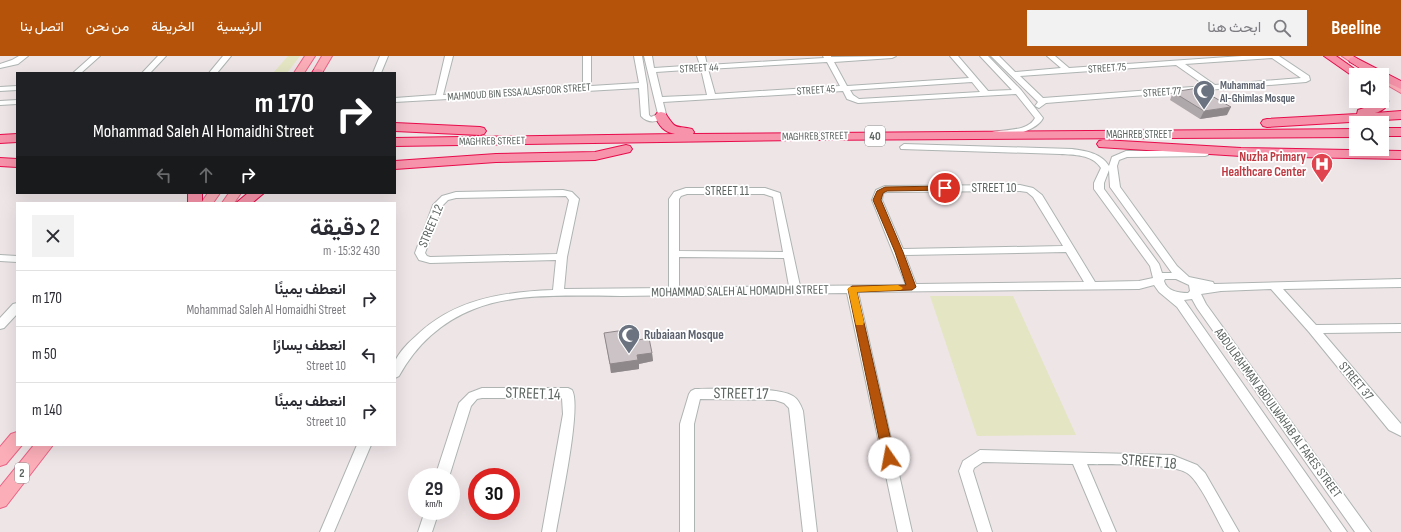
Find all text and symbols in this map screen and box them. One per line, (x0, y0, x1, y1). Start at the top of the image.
search box (1027, 10, 1307, 46)
icon: search (1271, 17, 1293, 39)
text: Beeline (1331, 17, 1381, 40)
text: اتصل بنا (20, 18, 64, 35)
text: من نحن (86, 18, 129, 35)
text: الخريطة (151, 18, 194, 35)
text: الرئيسية (216, 18, 262, 35)
text: ابحث هنا (1207, 18, 1261, 37)
street label: STREET 44 (679, 60, 719, 76)
street label: STREET 75 (1087, 60, 1127, 76)
map controls (1349, 68, 1389, 156)
button: sound (1349, 68, 1389, 108)
mosque icon: Muhammad Al-Ghimlas Mosque (1191, 78, 1217, 111)
place label: Muhammad Al-Ghimlas Mosque (1219, 79, 1295, 105)
street label: MAHMOUD BIN ESSA ALASFOOR STREET (447, 80, 592, 104)
street label: STREET 45 (796, 82, 836, 98)
street label: STREET 77 (1142, 84, 1182, 100)
text: 170 m (255, 87, 314, 120)
icon: right (328, 88, 380, 140)
button: search (1349, 116, 1389, 156)
text: Mohammad Saleh Al Homaidhi Street (93, 121, 314, 142)
road number: 40 (865, 126, 885, 146)
street label: MAGHREB STREET (1106, 128, 1173, 141)
street label: MAGHREB STREET (782, 129, 849, 143)
street label: MAGHREB STREET (459, 134, 526, 148)
place label: Nuzha Primary Healthcare Center (1222, 149, 1307, 180)
hospital icon: Nuzha Primary Healthcare Center (1309, 151, 1335, 184)
icon: left (153, 164, 175, 186)
icon: ahead (195, 164, 217, 186)
icon: right (237, 164, 259, 186)
pin (928, 171, 962, 205)
icon: arrive (934, 177, 956, 199)
street label: STREET 10 (971, 180, 1017, 196)
street label: STREET 11 (705, 183, 749, 199)
street label: STREET 12 (415, 202, 447, 250)
text: 2 دقيقة (310, 213, 380, 242)
button: close (32, 215, 74, 257)
text: 430 m · 15:32 (323, 243, 380, 259)
text: انعطف يمينًا (275, 280, 346, 299)
street label: MOHAMMAD SALEH AL HOMAIDHI STREET (651, 281, 829, 301)
icon: right (358, 288, 380, 310)
text: 170 m (32, 289, 62, 308)
text: Mohammad Saleh Al Homaidhi Street (186, 302, 346, 318)
mosque icon: Rubaiaan Mosque (616, 322, 642, 355)
street label: ABDULRAHMAN ABDULWAHAB AL FARES STREET (1210, 324, 1345, 501)
place label: Rubaiaan Mosque (644, 327, 724, 343)
text: انعطف يسارًا (273, 336, 346, 355)
icon: left (358, 344, 380, 366)
text: 50 m (32, 345, 57, 364)
text: Street 10 (306, 358, 346, 374)
street label: STREET 37 (1335, 358, 1377, 404)
street label: STREET 14 (505, 384, 561, 404)
street label: STREET 17 (713, 384, 769, 404)
text: انعطف يمينًا (275, 392, 346, 411)
icon: right (358, 400, 380, 422)
text: 140 m (32, 401, 62, 420)
text: Street 10 (306, 414, 346, 430)
position arrow (868, 437, 910, 479)
street label: STREET 18 (1121, 450, 1177, 474)
road number: 2 (15, 463, 29, 483)
speed limit sign: 30 (468, 468, 520, 520)
text: 29 (425, 477, 443, 501)
text: km/h (425, 498, 443, 510)

